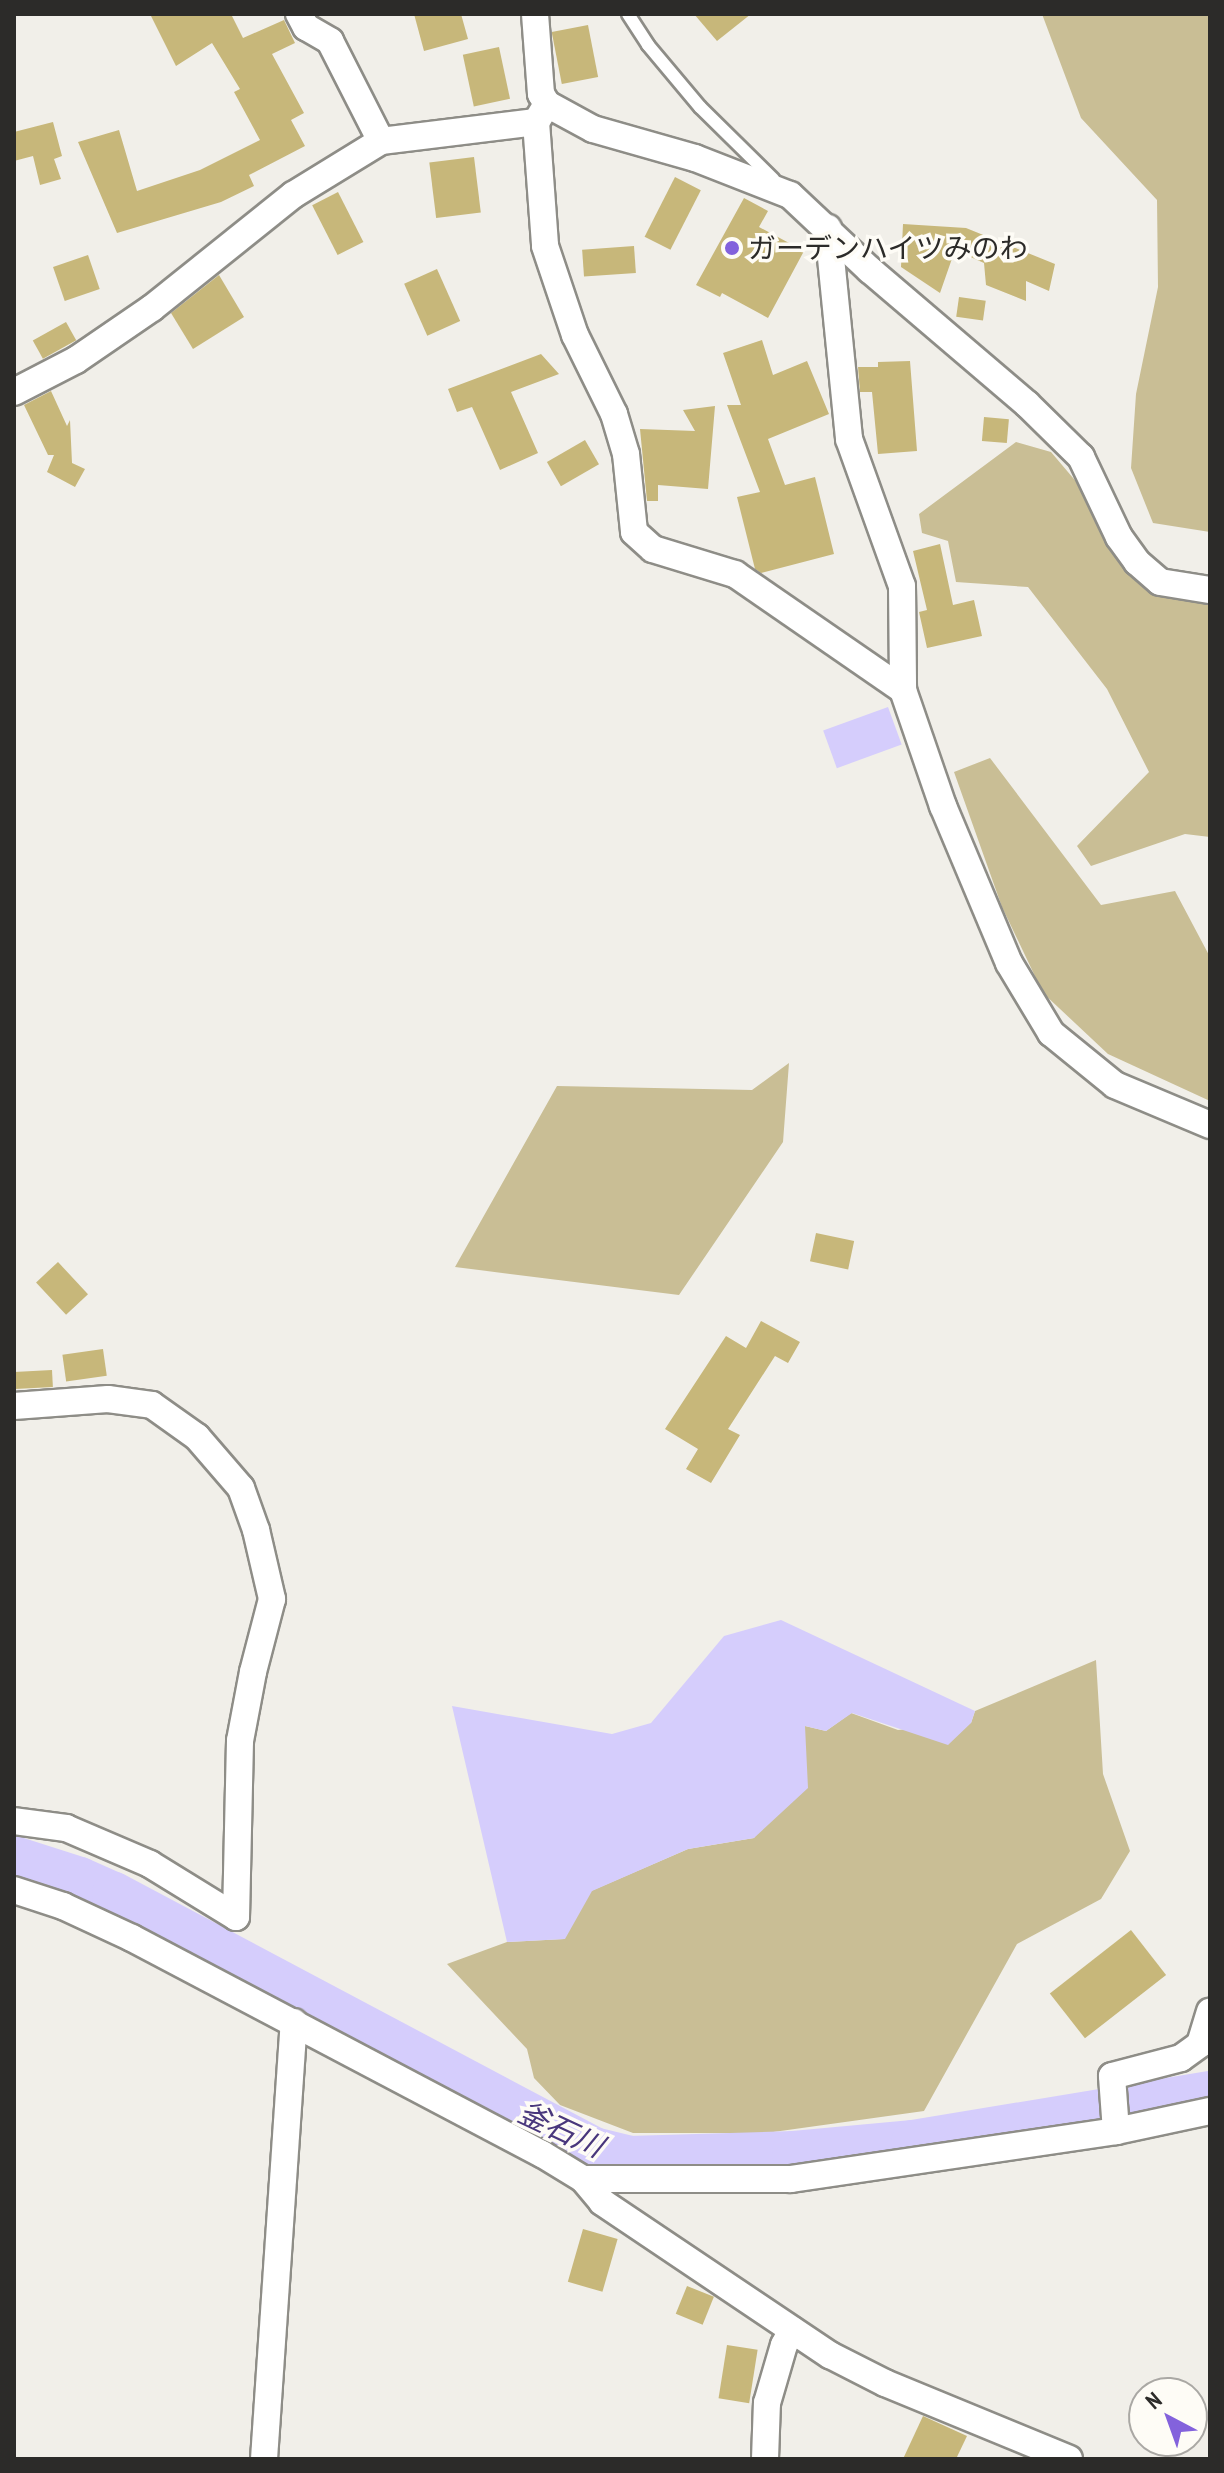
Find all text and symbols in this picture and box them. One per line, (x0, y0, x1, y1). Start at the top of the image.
place label: ガーデンハイツみのわ (748, 231, 1028, 265)
marker: ガーデンハイツみのわ (723, 239, 741, 257)
water label: 釜石川 (513, 2094, 609, 2164)
north arrow (1128, 2377, 1208, 2457)
text: N (1140, 2386, 1167, 2415)

